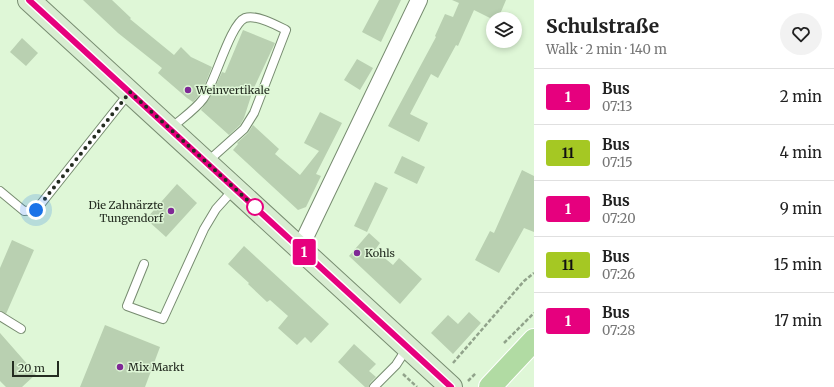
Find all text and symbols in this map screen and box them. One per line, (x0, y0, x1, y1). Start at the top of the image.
map controls (486, 12, 522, 48)
button: layers (486, 12, 522, 48)
button: heart (780, 13, 822, 55)
text: Schulstraße (546, 14, 659, 38)
text: Walk · 2 min · 140 m (546, 41, 667, 58)
text: Bus (602, 79, 630, 98)
place label: Weinvertikale (195, 83, 270, 97)
marker: Weinvertikale (183, 85, 193, 95)
text: 2 min (780, 87, 822, 106)
text: 1 (565, 88, 571, 106)
text: 07:13 (602, 98, 633, 115)
text: Bus (602, 135, 630, 154)
text: 4 min (780, 143, 822, 162)
text: 11 (562, 144, 574, 162)
text: 07:15 (602, 154, 633, 171)
text: Bus (602, 191, 630, 210)
place label: Die Zahnärzte Tungendorf (88, 198, 164, 225)
unlabelled marker (246, 198, 264, 216)
text: 9 min (780, 199, 822, 218)
your location (26, 200, 46, 220)
text: 1 (565, 200, 571, 218)
marker: Die Zahnärzte Tungendorf (166, 206, 176, 216)
text: 07:20 (602, 210, 636, 227)
line badge: 1 (291, 239, 317, 265)
text: 1 (301, 243, 307, 261)
place label: Kohls (365, 246, 395, 260)
text: Bus (602, 247, 630, 266)
marker: Kohls (352, 248, 362, 258)
text: 15 min (774, 255, 822, 274)
text: 11 (562, 256, 574, 274)
text: 07:26 (602, 266, 635, 283)
text: Bus (602, 303, 630, 322)
text: 17 min (774, 311, 822, 330)
text: 1 (565, 312, 571, 330)
text: 07:28 (602, 322, 635, 339)
scale bar (12, 359, 59, 378)
place label: Mix Markt (128, 360, 185, 374)
text: 20 m (18, 361, 45, 375)
marker: Mix Markt (115, 362, 125, 372)

